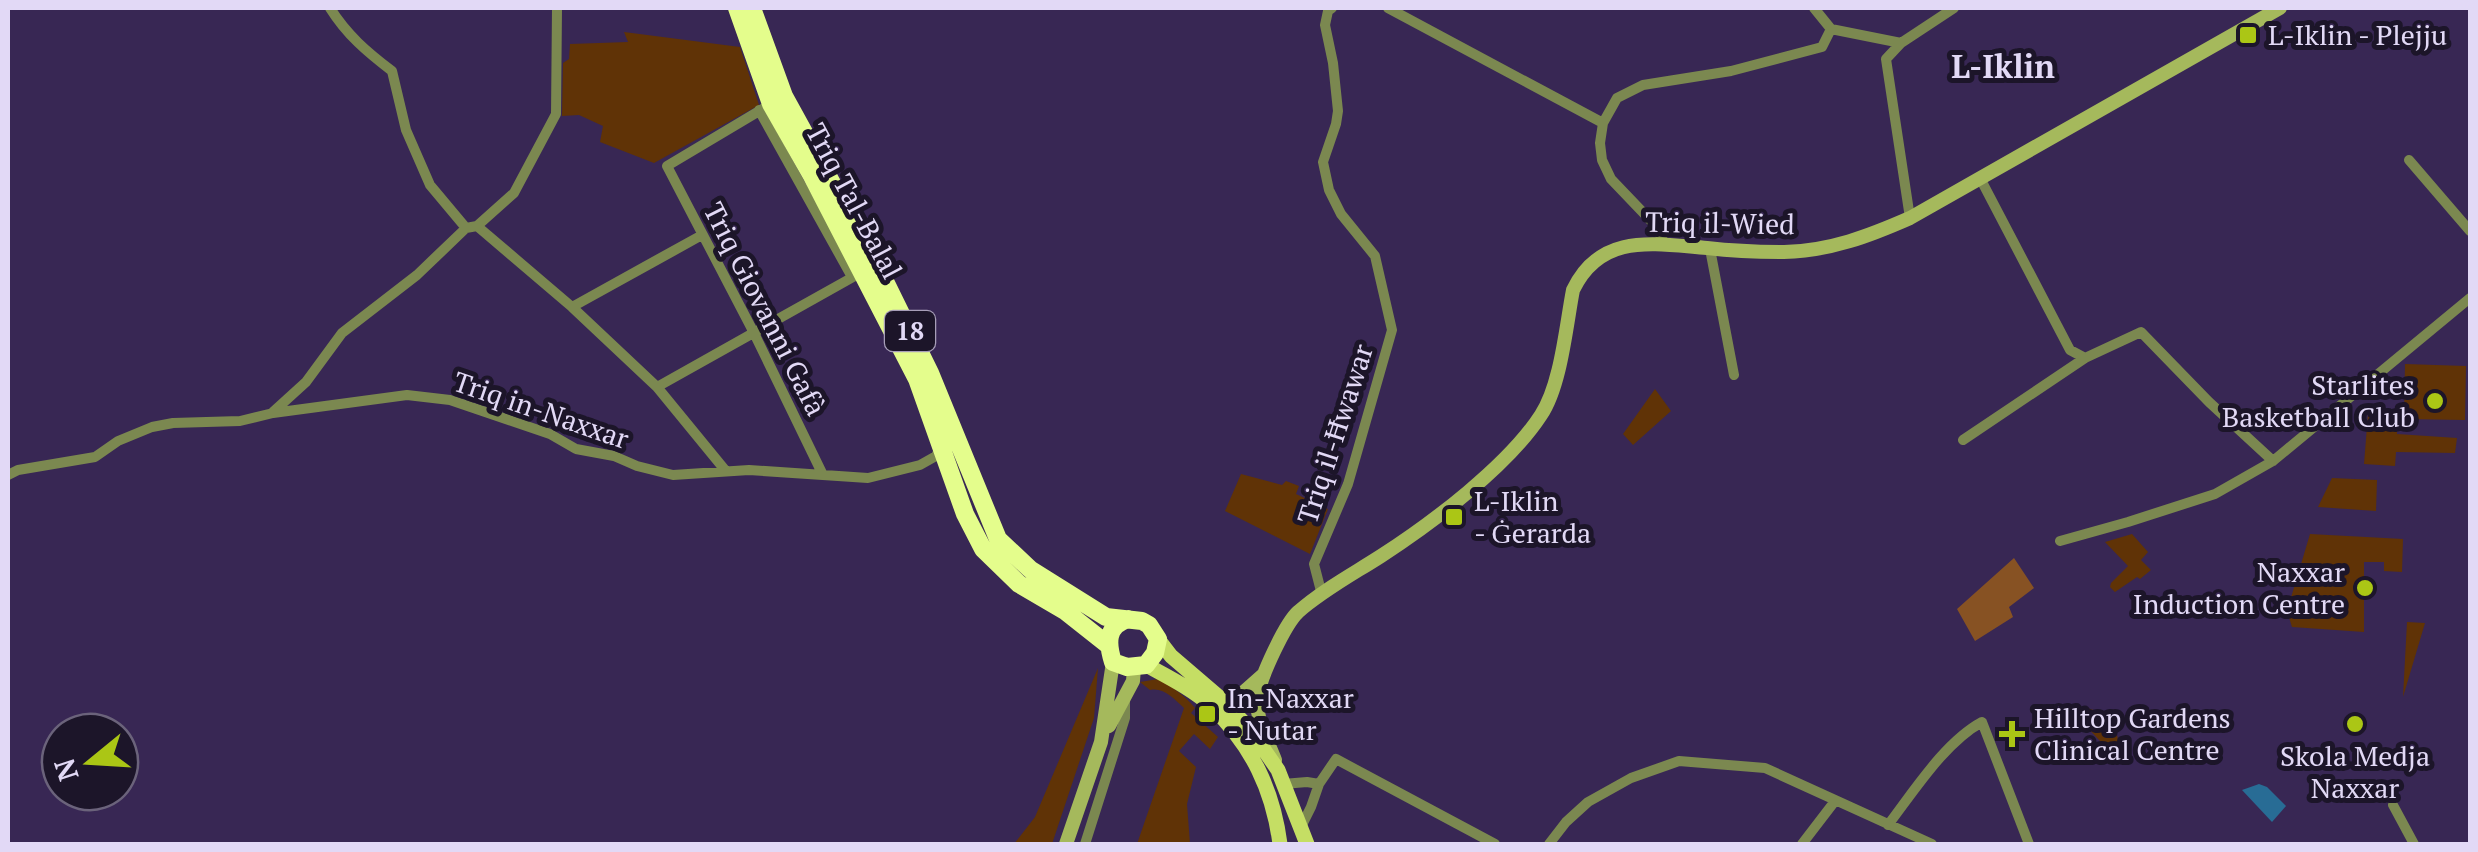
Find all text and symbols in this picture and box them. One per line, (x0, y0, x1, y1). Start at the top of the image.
place label: L-Iklin - Plejju (2268, 16, 2447, 53)
marker: L-Iklin - Plejju (2237, 24, 2259, 46)
district label: L-Iklin (1951, 45, 2055, 87)
street label: Triq Tal-Balal (798, 117, 911, 285)
street label: Triq Giovanni Gafà (696, 196, 835, 422)
street label: Triq il-Wied (1645, 203, 1795, 242)
road number: 18 (885, 311, 935, 351)
street label: Triq il-Ħwawar (1288, 339, 1381, 528)
street label: Triq in-Naxxar (449, 362, 634, 457)
place label: Starlites Basketball Club (2222, 366, 2415, 435)
marker: Starlites Basketball Club (2424, 390, 2446, 412)
place label: L-Iklin - Ġerarda (1474, 482, 1591, 551)
marker: L-Iklin - Ġerarda (1443, 506, 1465, 528)
place label: Naxxar Induction Centre (2133, 553, 2345, 622)
marker: Naxxar Induction Centre (2354, 577, 2376, 599)
place label: In-Naxxar - Nutar (1227, 679, 1354, 748)
place label: Hilltop Gardens Clinical Centre (2034, 699, 2231, 768)
marker: In-Naxxar - Nutar (1196, 703, 1218, 725)
north arrow (40, 712, 140, 812)
marker: Skola Medja Naxxar (2344, 713, 2366, 735)
marker: Hilltop Gardens Clinical Centre (1999, 721, 2025, 747)
place label: Skola Medja Naxxar (2280, 737, 2430, 806)
text: N (45, 754, 87, 786)

